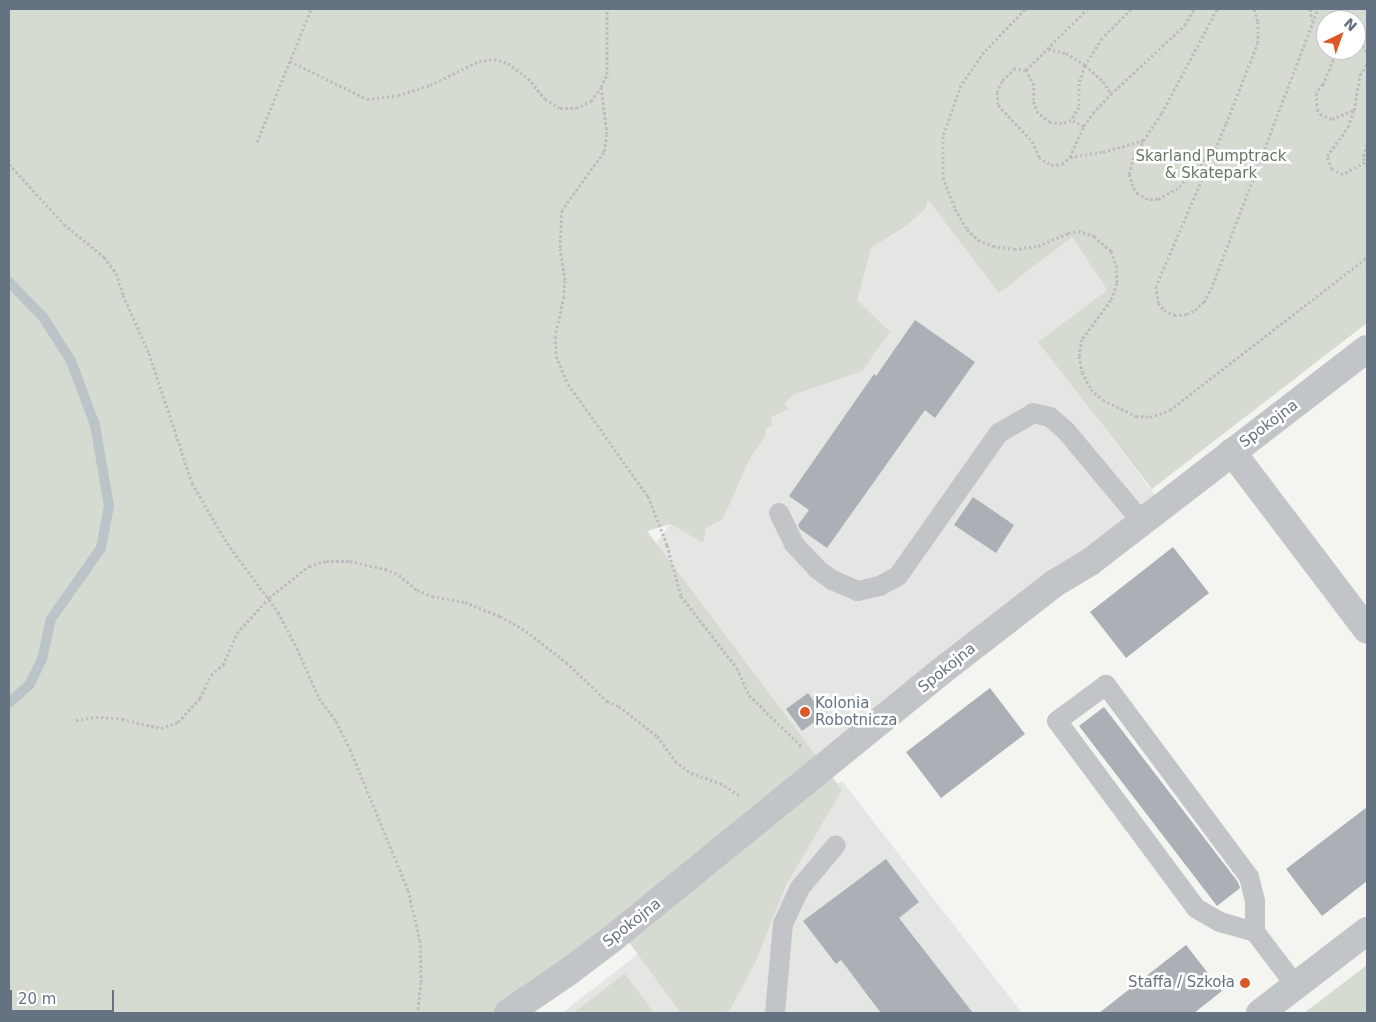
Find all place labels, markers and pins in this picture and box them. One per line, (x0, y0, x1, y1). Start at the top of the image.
place label: Kolonia Robotnicza (815, 694, 897, 729)
marker: Kolonia Robotnicza (799, 706, 811, 718)
place label: Staffa / Szkoła (1128, 974, 1235, 992)
marker: Staffa / Szkoła (1239, 977, 1251, 989)

